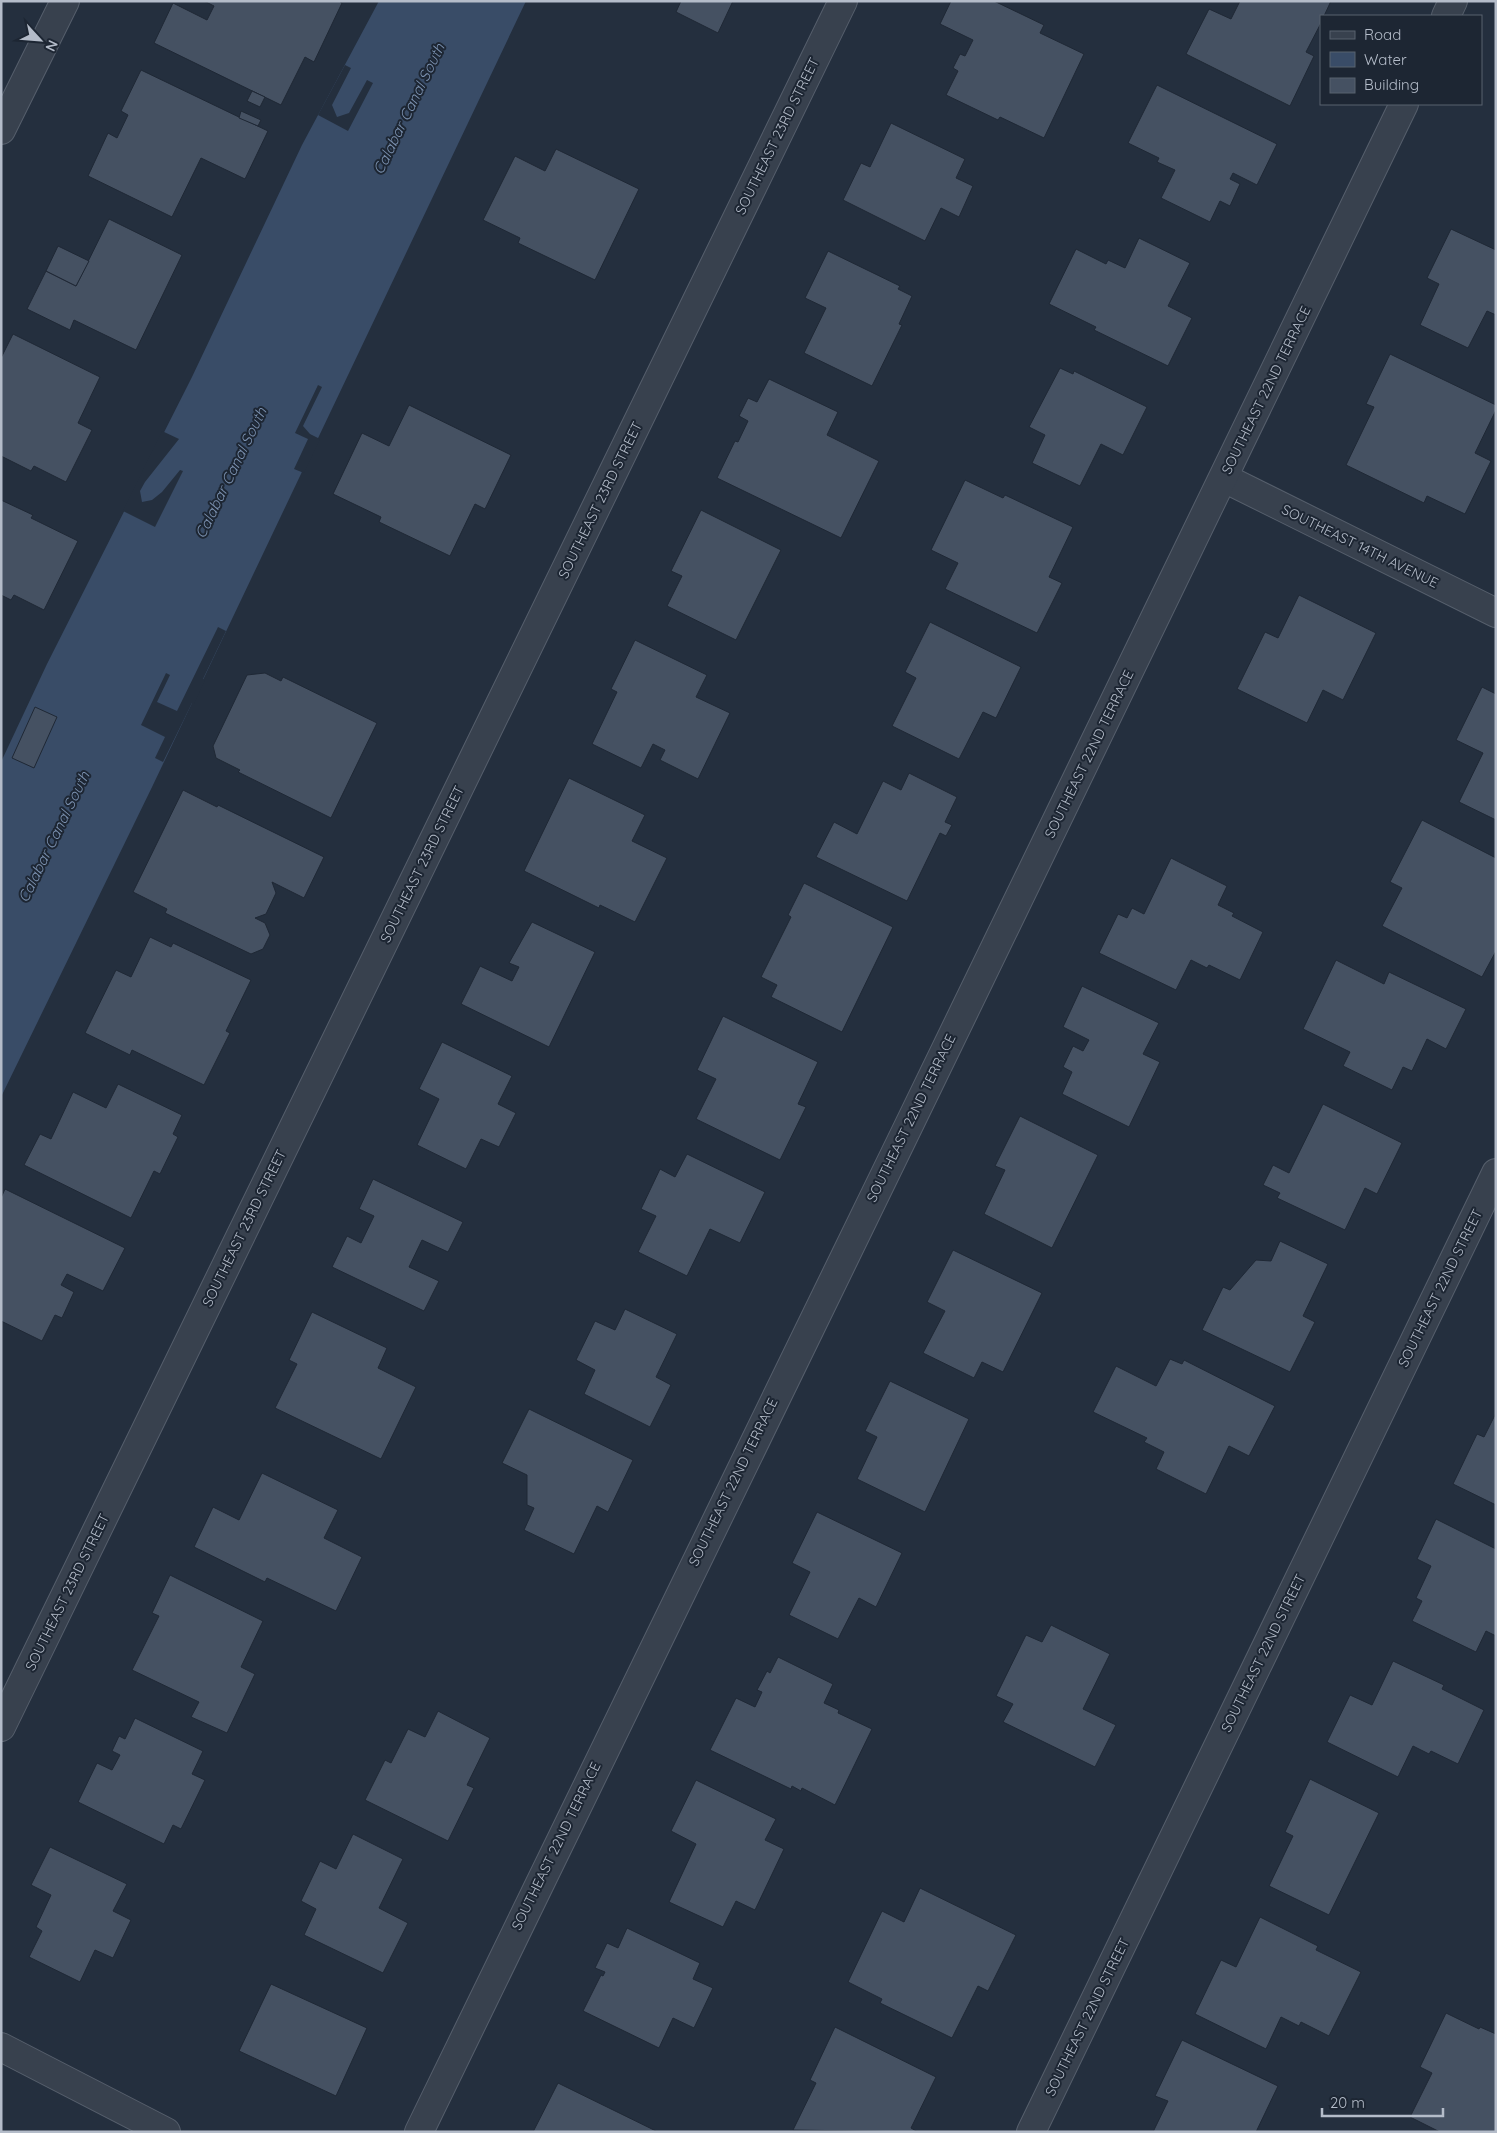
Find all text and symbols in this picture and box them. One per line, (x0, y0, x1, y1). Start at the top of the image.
north arrow (15, 15, 65, 65)
legend (1320, 15, 1482, 105)
text: Road (1364, 25, 1401, 44)
text: N (41, 37, 62, 54)
water label: Calabar Canal South (369, 40, 449, 177)
text: Water (1364, 50, 1407, 69)
street label: SOUTHEAST 23RD STREET (731, 54, 823, 218)
text: Building (1364, 75, 1419, 94)
street label: SOUTHEAST 22ND TERRACE (1217, 303, 1315, 477)
water label: Calabar Canal South (191, 404, 271, 541)
street label: SOUTHEAST 23RD STREET (554, 418, 646, 582)
street label: SOUTHEAST 14TH AVENUE (1279, 500, 1441, 592)
street label: SOUTHEAST 22ND TERRACE (1040, 667, 1138, 841)
water label: Calabar Canal South (14, 768, 94, 905)
street label: SOUTHEAST 23RD STREET (376, 782, 468, 946)
street label: SOUTHEAST 22ND TERRACE (862, 1031, 960, 1205)
street label: SOUTHEAST 23RD STREET (198, 1146, 290, 1310)
street label: SOUTHEAST 22ND STREET (1394, 1206, 1486, 1370)
street label: SOUTHEAST 22ND TERRACE (684, 1395, 782, 1569)
street label: SOUTHEAST 23RD STREET (21, 1510, 113, 1674)
street label: SOUTHEAST 22ND STREET (1217, 1571, 1309, 1735)
street label: SOUTHEAST 22ND TERRACE (507, 1759, 605, 1933)
street label: SOUTHEAST 22ND STREET (1041, 1935, 1133, 2099)
scale bar (1322, 2086, 1443, 2118)
text: 20 m (1330, 2093, 1365, 2112)

